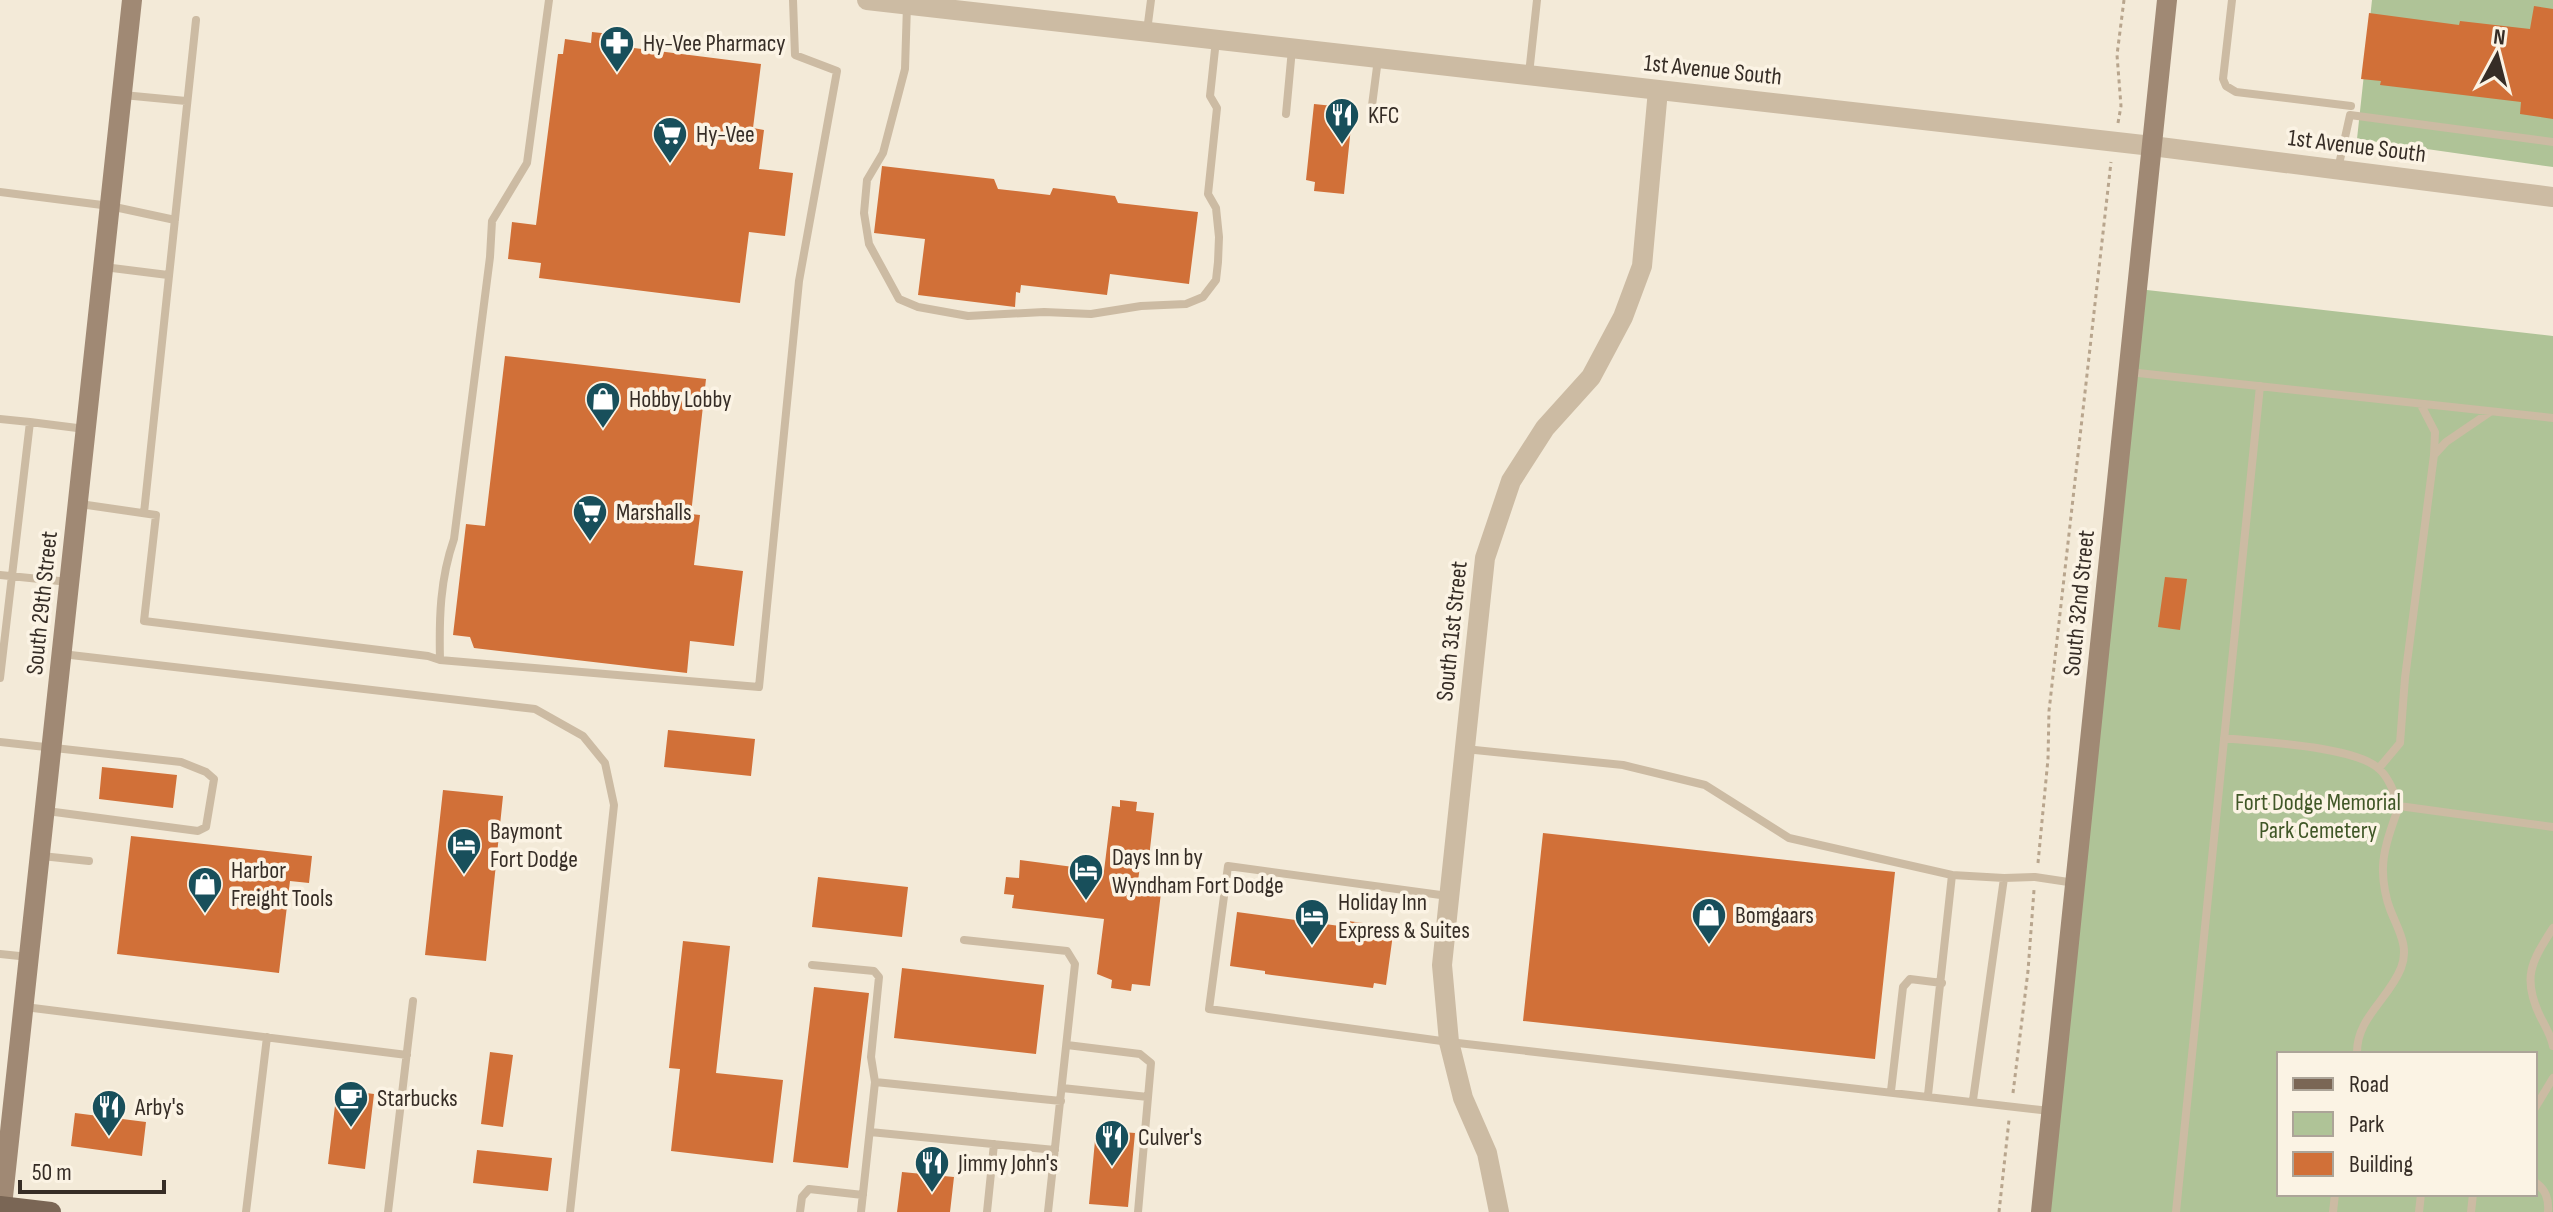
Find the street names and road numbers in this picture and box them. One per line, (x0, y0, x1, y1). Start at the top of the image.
street label: 1st Avenue South (1643, 48, 1783, 92)
street label: 1st Avenue South (2286, 123, 2428, 169)
street label: South 32nd Street (2057, 529, 2101, 677)
street label: South 29th Street (20, 530, 64, 676)
street label: South 31st Street (1430, 560, 1474, 702)

